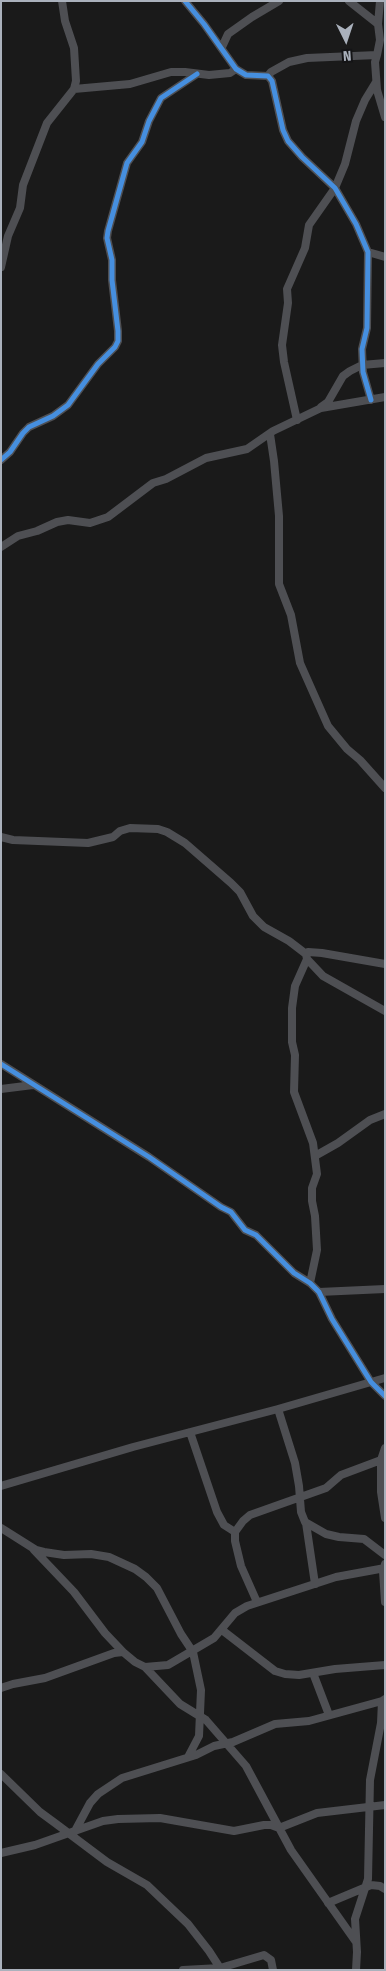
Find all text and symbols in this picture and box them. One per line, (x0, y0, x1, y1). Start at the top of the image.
north arrow (321, 15, 371, 65)
text: N (342, 47, 352, 64)

